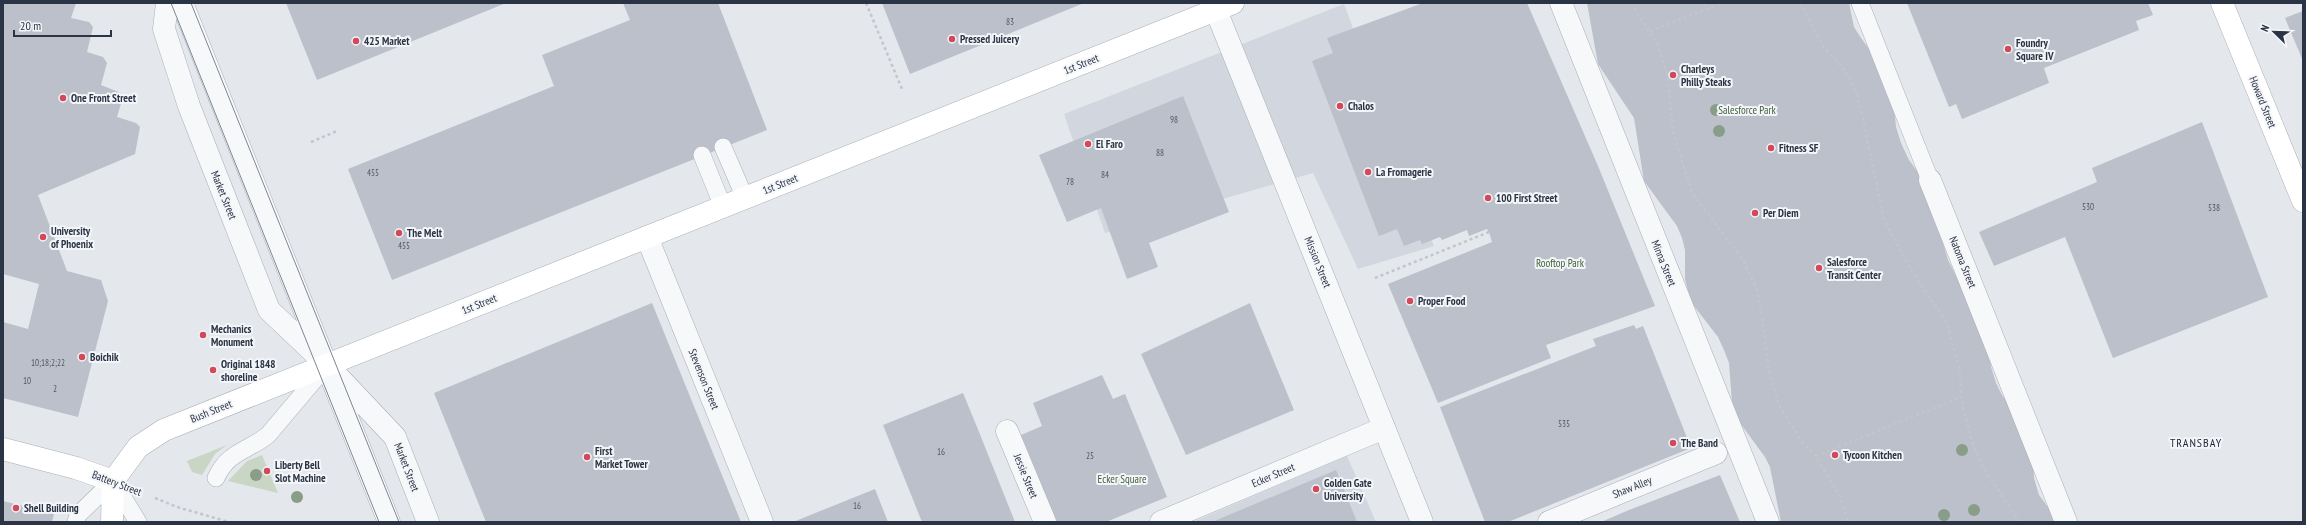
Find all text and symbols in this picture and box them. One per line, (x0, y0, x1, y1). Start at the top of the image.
scale bar (14, 12, 111, 38)
north arrow (2254, 12, 2294, 52)
house number: 83 (1006, 16, 1014, 27)
text: 20 m (20, 18, 41, 33)
text: N (2257, 23, 2272, 34)
place label: Pressed Juicery (960, 32, 1020, 46)
place label: 425 Market (364, 34, 410, 48)
marker: Pressed Juicery (947, 34, 957, 44)
marker: 425 Market (351, 36, 361, 46)
place label: Foundry Square IV (2016, 36, 2054, 63)
marker: Foundry Square IV (2003, 44, 2013, 54)
street label: 1st Street (1061, 51, 1101, 77)
place label: Charleys Philly Steaks (1681, 62, 1731, 89)
marker: Charleys Philly Steaks (1668, 70, 1678, 80)
street label: Howard Street (2246, 74, 2280, 130)
place label: One Front Street (71, 91, 137, 105)
marker: One Front Street (58, 93, 68, 103)
place label: Chalos (1348, 99, 1374, 113)
marker: Chalos (1335, 101, 1345, 111)
park label: Salesforce Park (1718, 103, 1776, 117)
house number: 98 (1170, 114, 1178, 125)
place label: El Faro (1096, 137, 1123, 151)
marker: El Faro (1083, 139, 1093, 149)
place label: Fitness SF (1779, 141, 1819, 155)
marker: Fitness SF (1766, 143, 1776, 153)
house number: 88 (1156, 147, 1164, 158)
place label: La Fromagerie (1376, 165, 1432, 179)
house number: 455 (367, 167, 379, 178)
marker: La Fromagerie (1363, 167, 1373, 177)
street label: Market Street (208, 169, 240, 221)
house number: 84 (1101, 169, 1109, 180)
street label: 1st Street (760, 171, 800, 197)
house number: 78 (1066, 176, 1074, 187)
place label: 100 First Street (1496, 191, 1558, 205)
marker: 100 First Street (1483, 193, 1493, 203)
house number: 530 (2082, 201, 2094, 212)
house number: 538 (2208, 202, 2220, 213)
place label: Per Diem (1763, 206, 1798, 220)
marker: Per Diem (1750, 208, 1760, 218)
place label: University of Phoenix (51, 224, 93, 251)
place label: The Melt (407, 226, 443, 240)
marker: The Melt (394, 228, 404, 238)
marker: University of Phoenix (38, 232, 48, 242)
street label: Mission Street (1301, 234, 1335, 290)
street label: Natoma Street (1946, 234, 1980, 290)
street label: Minna Street (1648, 238, 1680, 288)
house number: 455 (398, 240, 410, 251)
place label: Salesforce Transit Center (1827, 255, 1882, 282)
park label: Rooftop Park (1536, 256, 1585, 270)
marker: Salesforce Transit Center (1814, 263, 1824, 273)
street label: 1st Street (459, 291, 499, 317)
place label: Proper Food (1418, 294, 1466, 308)
marker: Proper Food (1405, 296, 1415, 306)
place label: Mechanics Monument (211, 322, 254, 349)
marker: Mechanics Monument (198, 330, 208, 340)
street label: Stevenson Street (686, 347, 722, 411)
place label: Boichik (90, 350, 119, 364)
marker: Boichik (77, 352, 87, 362)
house number: 10;18;2;22 (31, 357, 65, 368)
place label: Original 1848 shoreline (221, 357, 276, 384)
marker: Original 1848 shoreline (208, 365, 218, 375)
house number: 10 (23, 375, 31, 386)
house number: 2 (53, 383, 57, 394)
street label: Bush Street (188, 396, 234, 426)
house number: 535 (1558, 418, 1570, 429)
district label: TRANSBAY (2170, 435, 2222, 450)
place label: The Band (1681, 436, 1718, 450)
marker: The Band (1668, 438, 1678, 448)
street label: Market Street (391, 441, 423, 493)
place label: First Market Tower (595, 444, 648, 471)
house number: 16 (937, 446, 945, 457)
place label: Tycoon Kitchen (1843, 448, 1902, 462)
house number: 25 (1086, 450, 1094, 461)
marker: Tycoon Kitchen (1830, 450, 1840, 460)
street label: Jessie Street (1010, 451, 1041, 500)
marker: First Market Tower (582, 452, 592, 462)
place label: Liberty Bell Slot Machine (275, 458, 326, 485)
street label: Ecker Street (1249, 460, 1297, 490)
marker: Liberty Bell Slot Machine (262, 466, 272, 476)
street label: Battery Street (90, 467, 144, 499)
park label: Ecker Square (1098, 472, 1147, 486)
street label: Shaw Alley (1610, 472, 1654, 501)
place label: Golden Gate University (1324, 476, 1372, 503)
marker: Golden Gate University (1311, 484, 1321, 494)
house number: 16 (853, 500, 861, 511)
place label: Shell Building (24, 501, 79, 515)
marker: Shell Building (11, 503, 21, 513)

